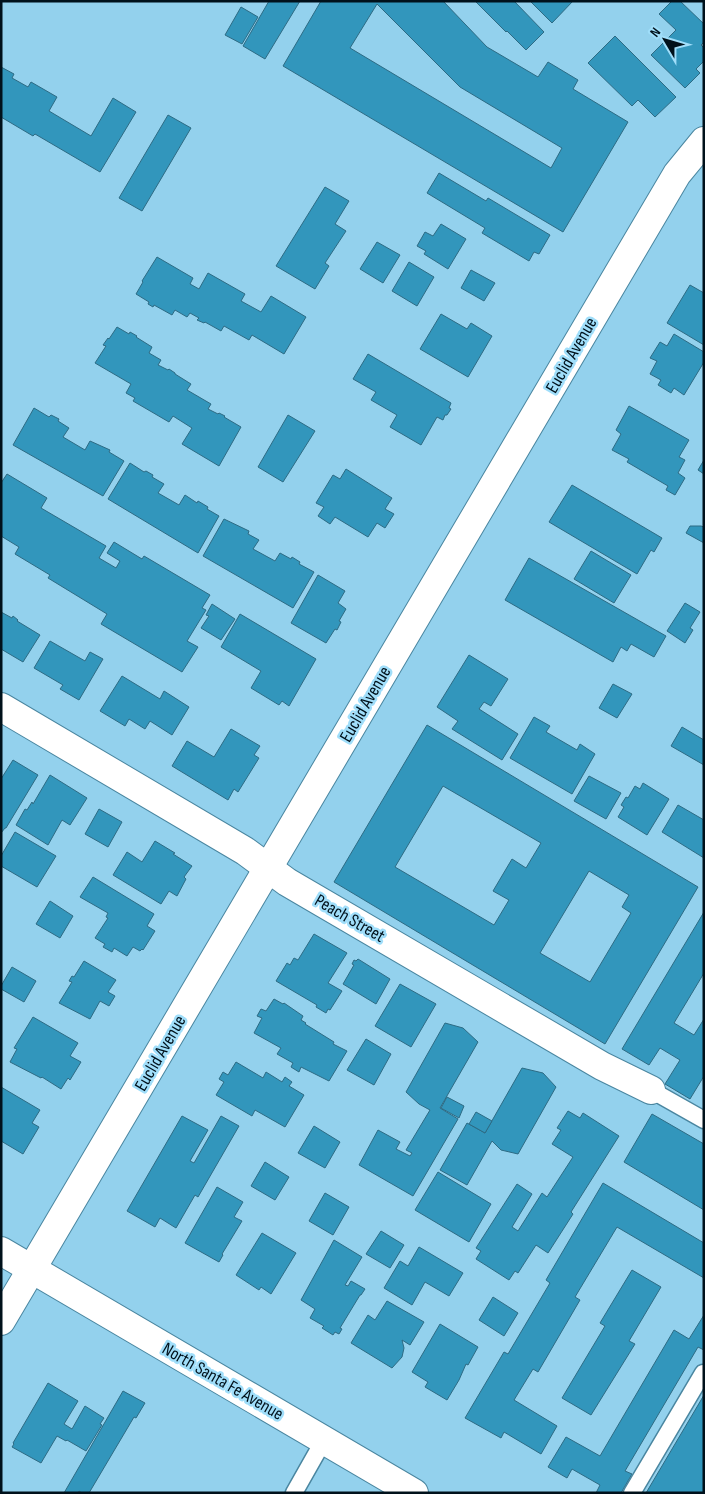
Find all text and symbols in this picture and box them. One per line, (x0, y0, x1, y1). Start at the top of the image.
north arrow (640, 15, 690, 65)
text: N (646, 24, 664, 40)
street label: Euclid Avenue (541, 314, 601, 397)
street label: Euclid Avenue (335, 663, 395, 746)
street label: Peach Street (311, 890, 389, 947)
street label: Euclid Avenue (130, 1012, 190, 1095)
street label: North Santa Fe Avenue (158, 1338, 287, 1425)

